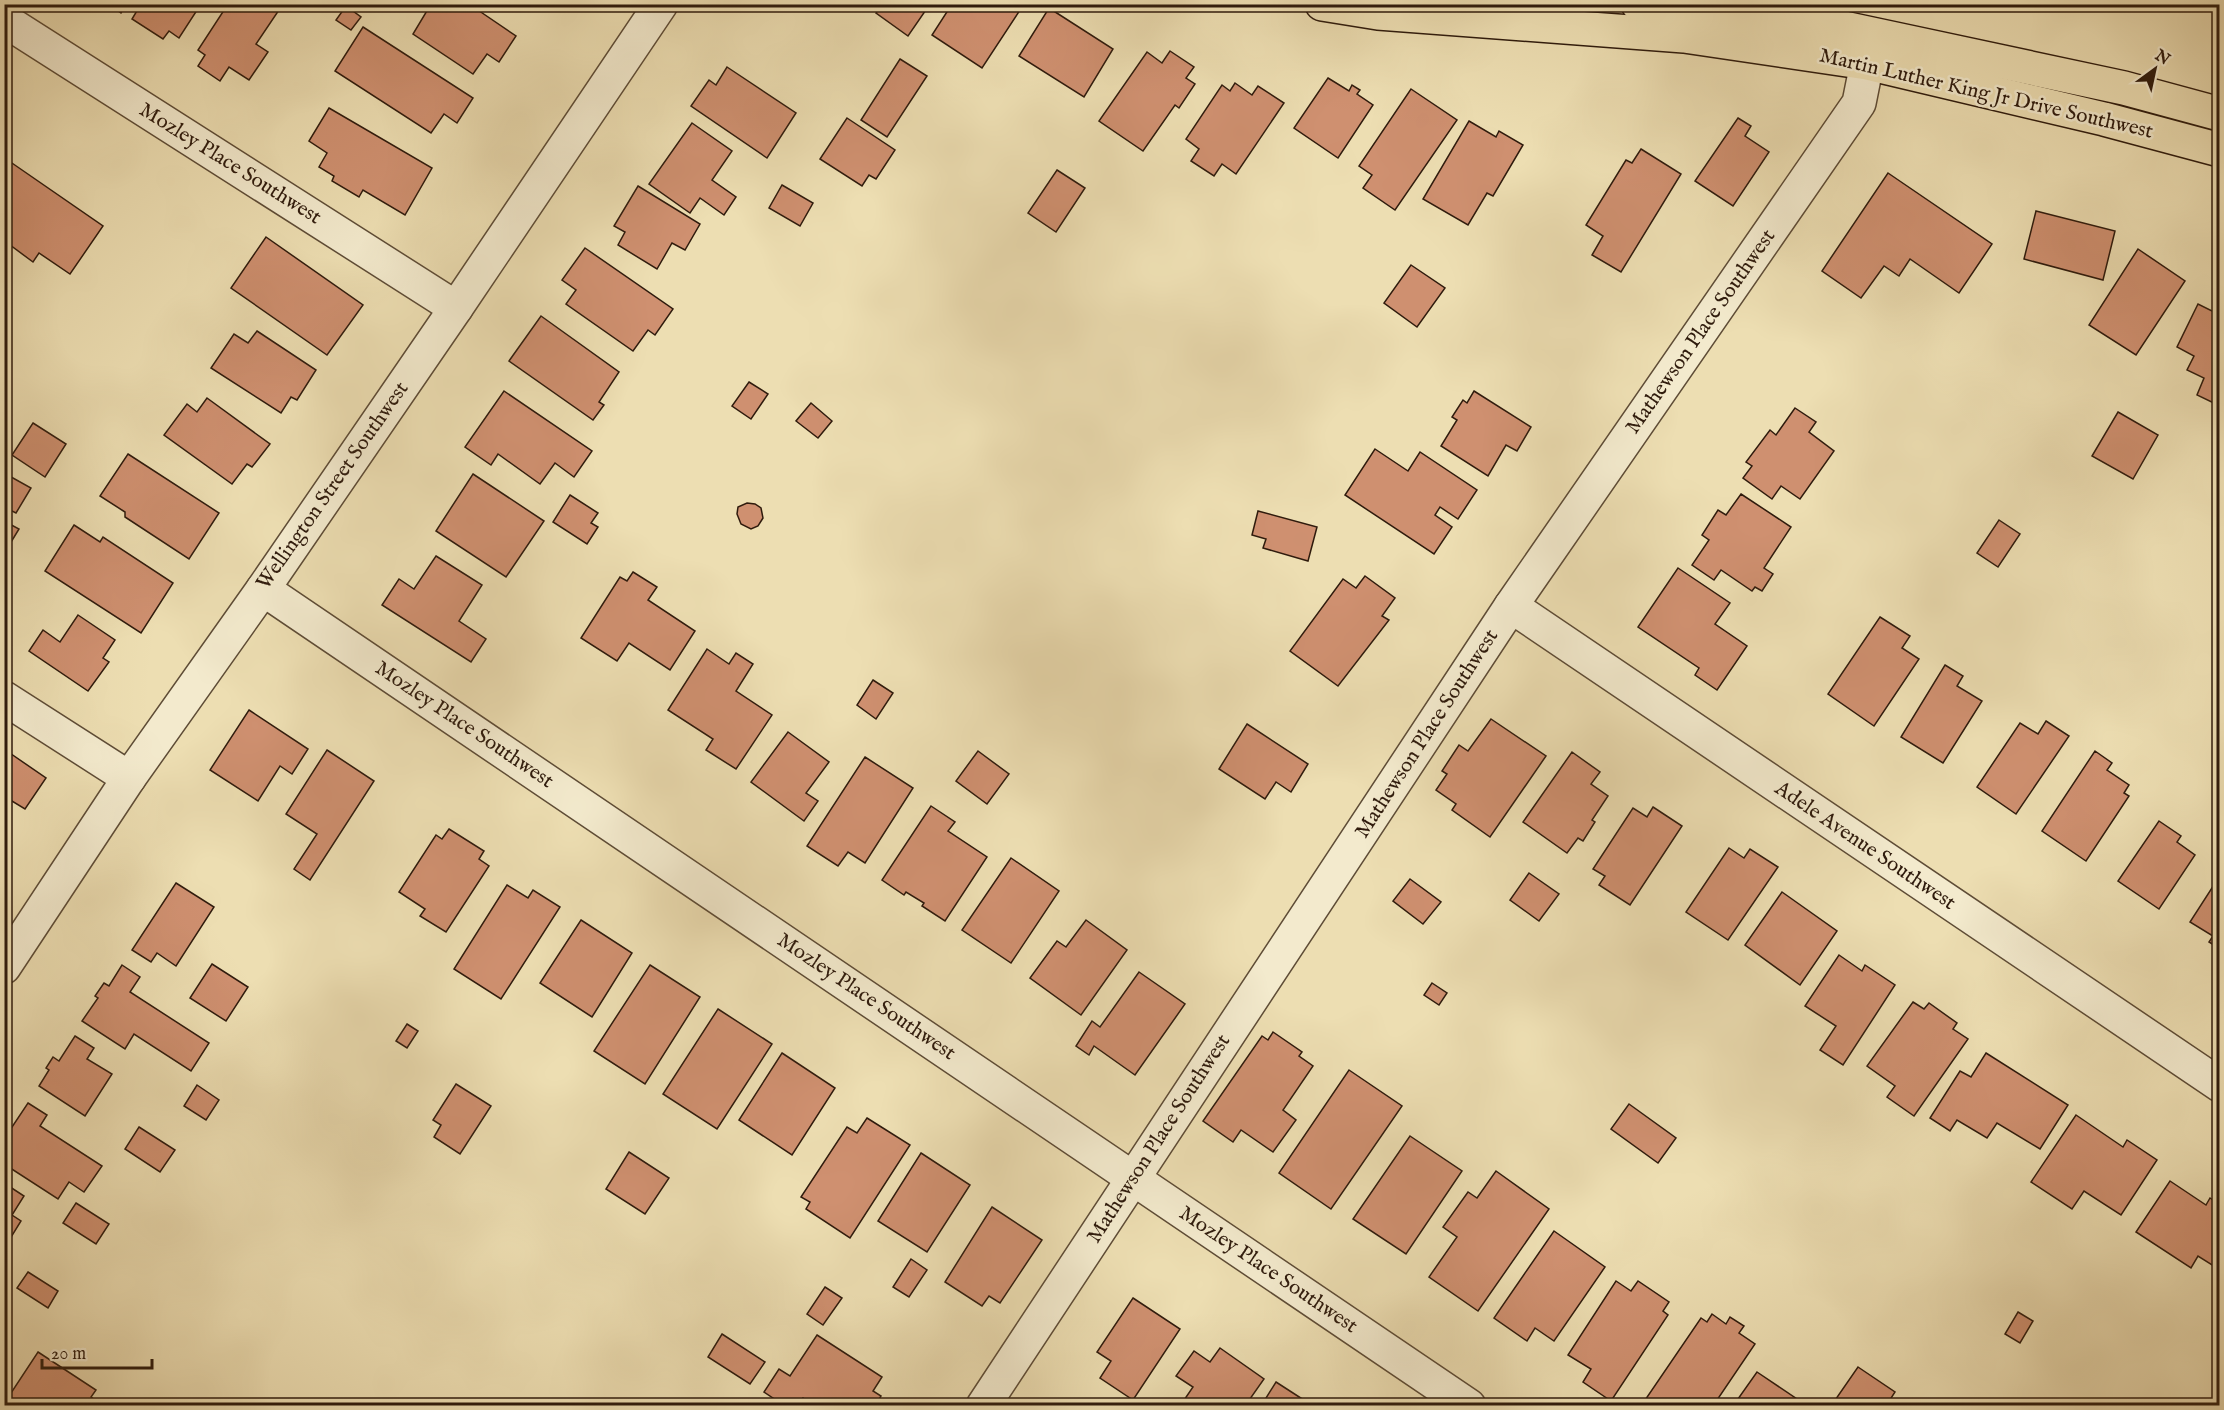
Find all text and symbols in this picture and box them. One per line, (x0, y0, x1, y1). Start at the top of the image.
north arrow (2125, 39, 2185, 99)
street label: Martin Luther King Jr Drive Southwest (1816, 42, 2156, 146)
text: N (2150, 45, 2173, 70)
street label: Mozley Place Southwest (134, 97, 326, 231)
street label: Mathewson Place Southwest (1620, 224, 1782, 440)
street label: Wellington Street Southwest (251, 377, 415, 595)
street label: Mathewson Place Southwest (1349, 624, 1505, 844)
street label: Mozley Place Southwest (369, 655, 559, 795)
street label: Adele Avenue Southwest (1769, 775, 1961, 917)
street label: Mozley Place Southwest (771, 927, 961, 1067)
street label: Mathewson Place Southwest (1081, 1029, 1237, 1249)
street label: Mozley Place Southwest (1173, 1200, 1363, 1340)
scale bar (42, 1332, 152, 1370)
text: 20 m (51, 1343, 86, 1366)

